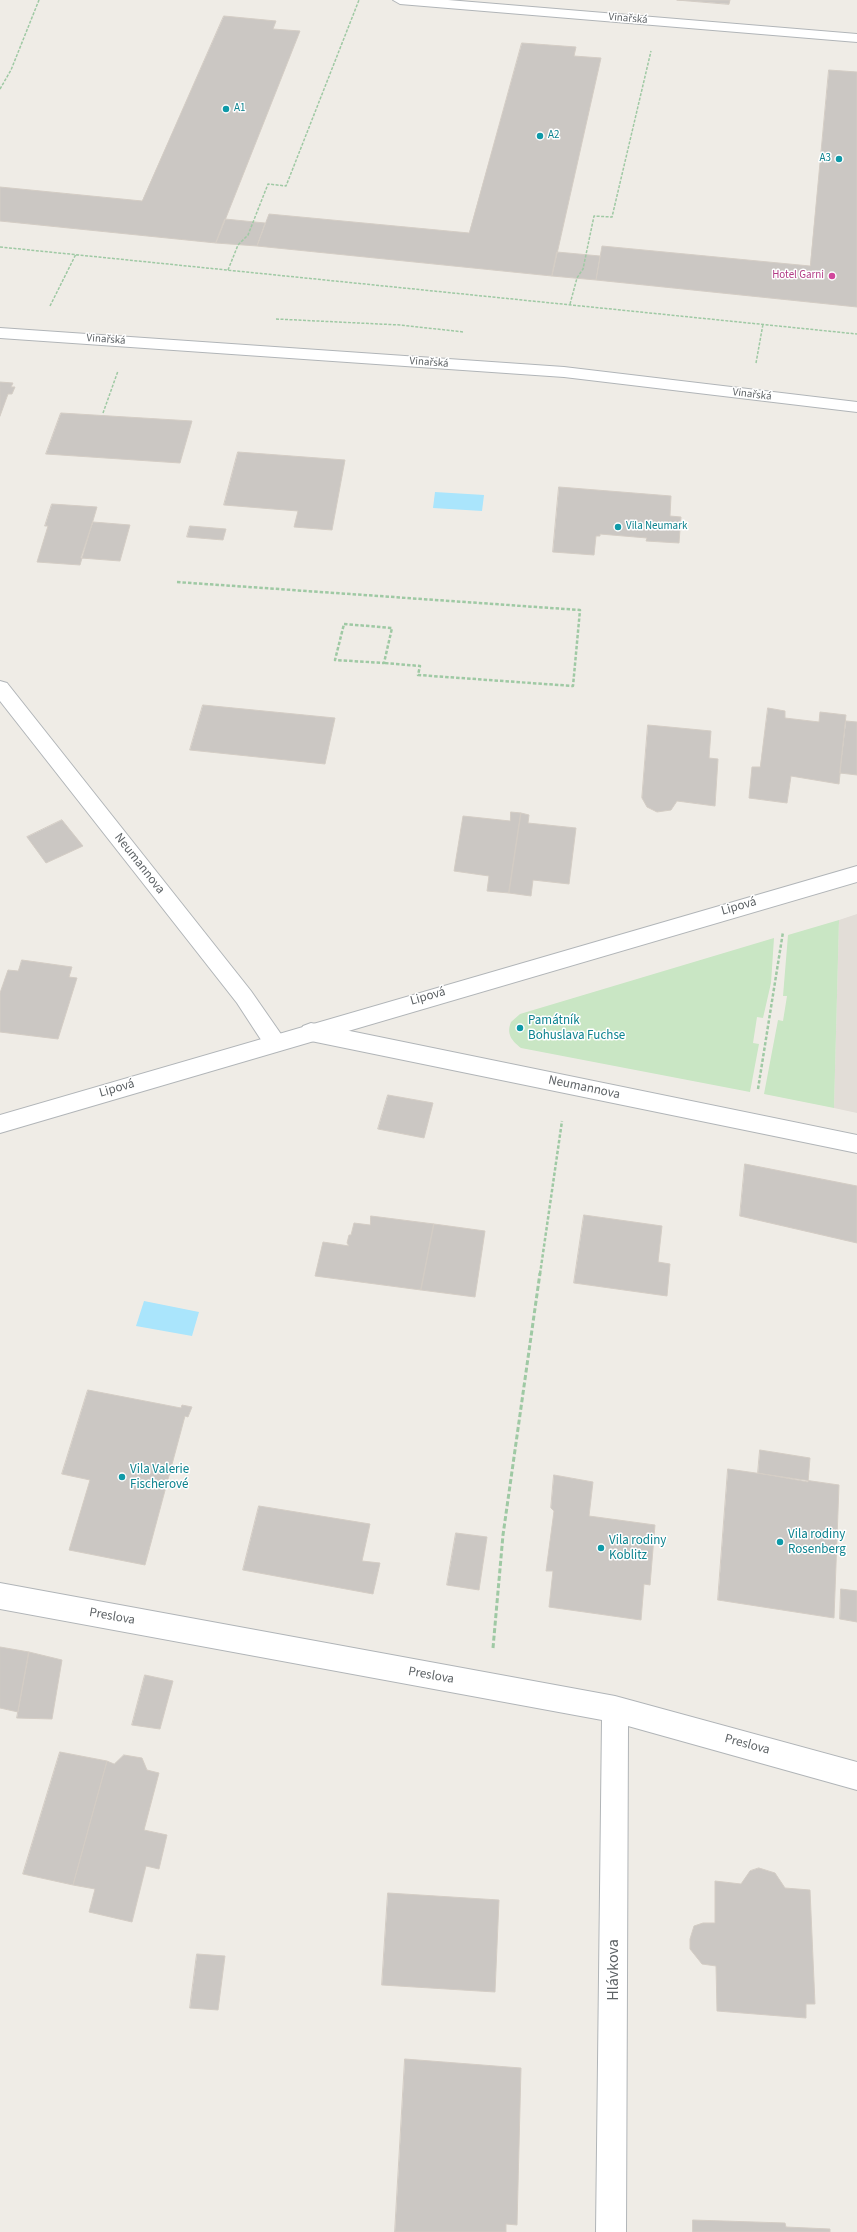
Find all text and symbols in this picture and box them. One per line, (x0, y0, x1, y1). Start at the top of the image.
street label: Vinařská (608, 11, 648, 27)
place label: A1 (234, 102, 245, 116)
marker: A1 (221, 104, 231, 114)
place label: A2 (548, 129, 559, 143)
marker: A2 (535, 131, 545, 141)
place label: A3 (820, 152, 831, 166)
marker: A3 (834, 154, 844, 164)
place label: Hotel Garni (772, 269, 824, 283)
marker: Hotel Garni (827, 271, 837, 281)
street label: Vinařská (86, 332, 126, 348)
street label: Vinařská (409, 355, 449, 371)
street label: Vinařská (732, 386, 772, 404)
place label: Vila Neumark (626, 520, 687, 534)
marker: Vila Neumark (613, 522, 623, 532)
street label: Neumannova (110, 830, 168, 898)
street label: Lipová (720, 895, 758, 919)
street label: Lipová (409, 985, 447, 1009)
place label: Památník Bohuslava Fuchse (528, 1013, 625, 1044)
marker: Památník Bohuslava Fuchse (515, 1023, 525, 1033)
street label: Neumannova (547, 1073, 621, 1103)
street label: Lipová (98, 1077, 136, 1101)
place label: Vila Valerie Fischerové (130, 1462, 189, 1493)
marker: Vila Valerie Fischerové (117, 1472, 127, 1482)
place label: Vila rodiny Rosenberg (788, 1527, 846, 1558)
place label: Vila rodiny Koblitz (609, 1533, 666, 1564)
marker: Vila rodiny Rosenberg (775, 1537, 785, 1547)
marker: Vila rodiny Koblitz (596, 1543, 606, 1553)
street label: Preslova (88, 1605, 136, 1629)
street label: Preslova (407, 1664, 455, 1688)
street label: Preslova (723, 1731, 771, 1759)
street label: Hlávkova (604, 1939, 624, 2001)

